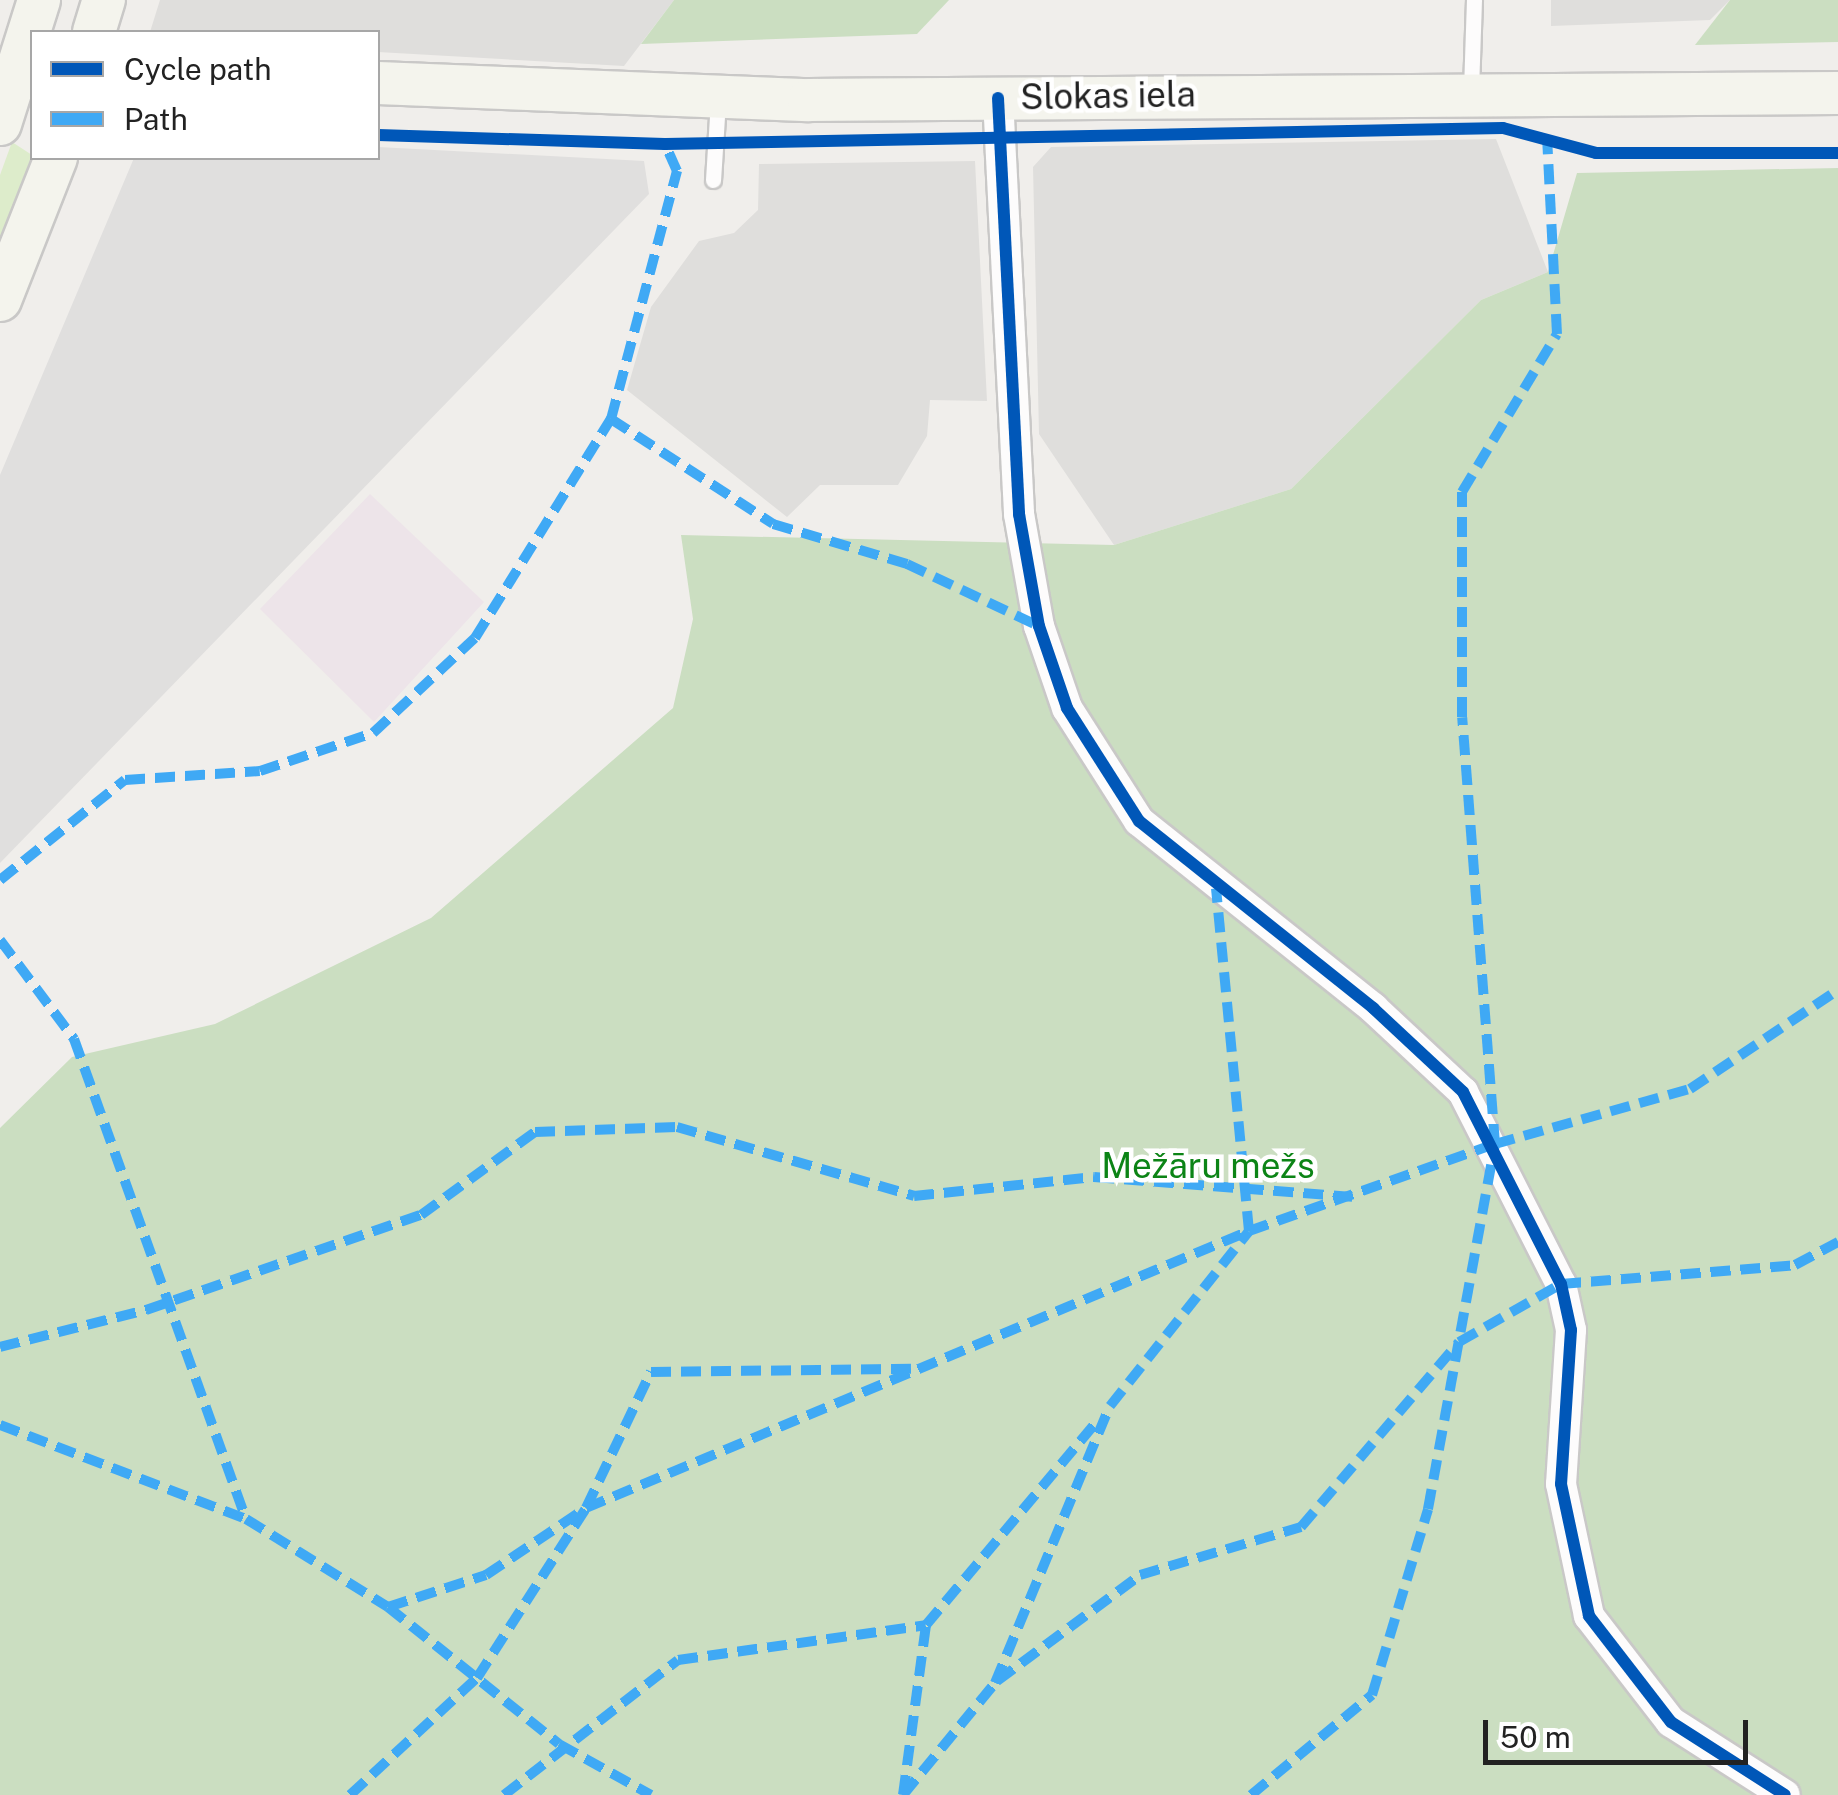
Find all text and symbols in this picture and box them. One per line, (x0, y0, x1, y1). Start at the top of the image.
legend (30, 30, 380, 160)
text: Cycle path (124, 51, 272, 87)
street label: Slokas iela (1020, 73, 1196, 119)
text: Path (124, 101, 188, 137)
park label: Mežāru mežs (1101, 1145, 1315, 1187)
scale bar (1488, 1700, 1753, 1762)
text: 50 m (1500, 1719, 1571, 1755)

